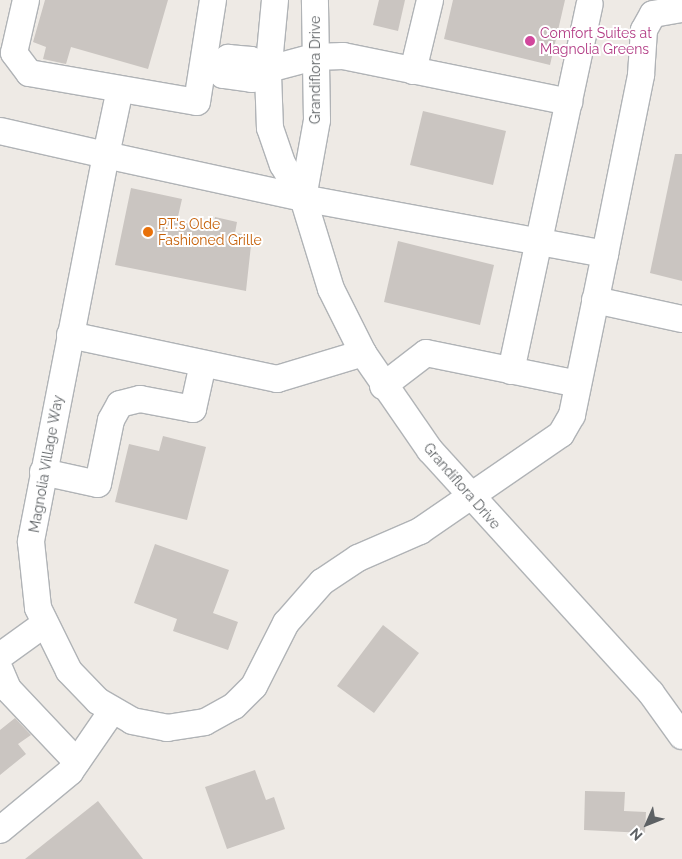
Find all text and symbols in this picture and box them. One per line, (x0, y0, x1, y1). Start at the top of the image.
street label: Grandiflora Drive (307, 16, 323, 124)
place label: Comfort Suites at Magnolia Greens (540, 25, 652, 58)
marker: Comfort Suites at Magnolia Greens (524, 35, 536, 47)
place label: P.T.'s Olde Fashioned Grille (158, 216, 262, 248)
marker: P.T.'s Olde Fashioned Grille (142, 226, 154, 238)
street label: Magnolia Village Way (26, 394, 66, 534)
street label: Grandiflora Drive (420, 440, 504, 532)
north arrow (622, 799, 672, 849)
text: N (627, 825, 646, 844)

